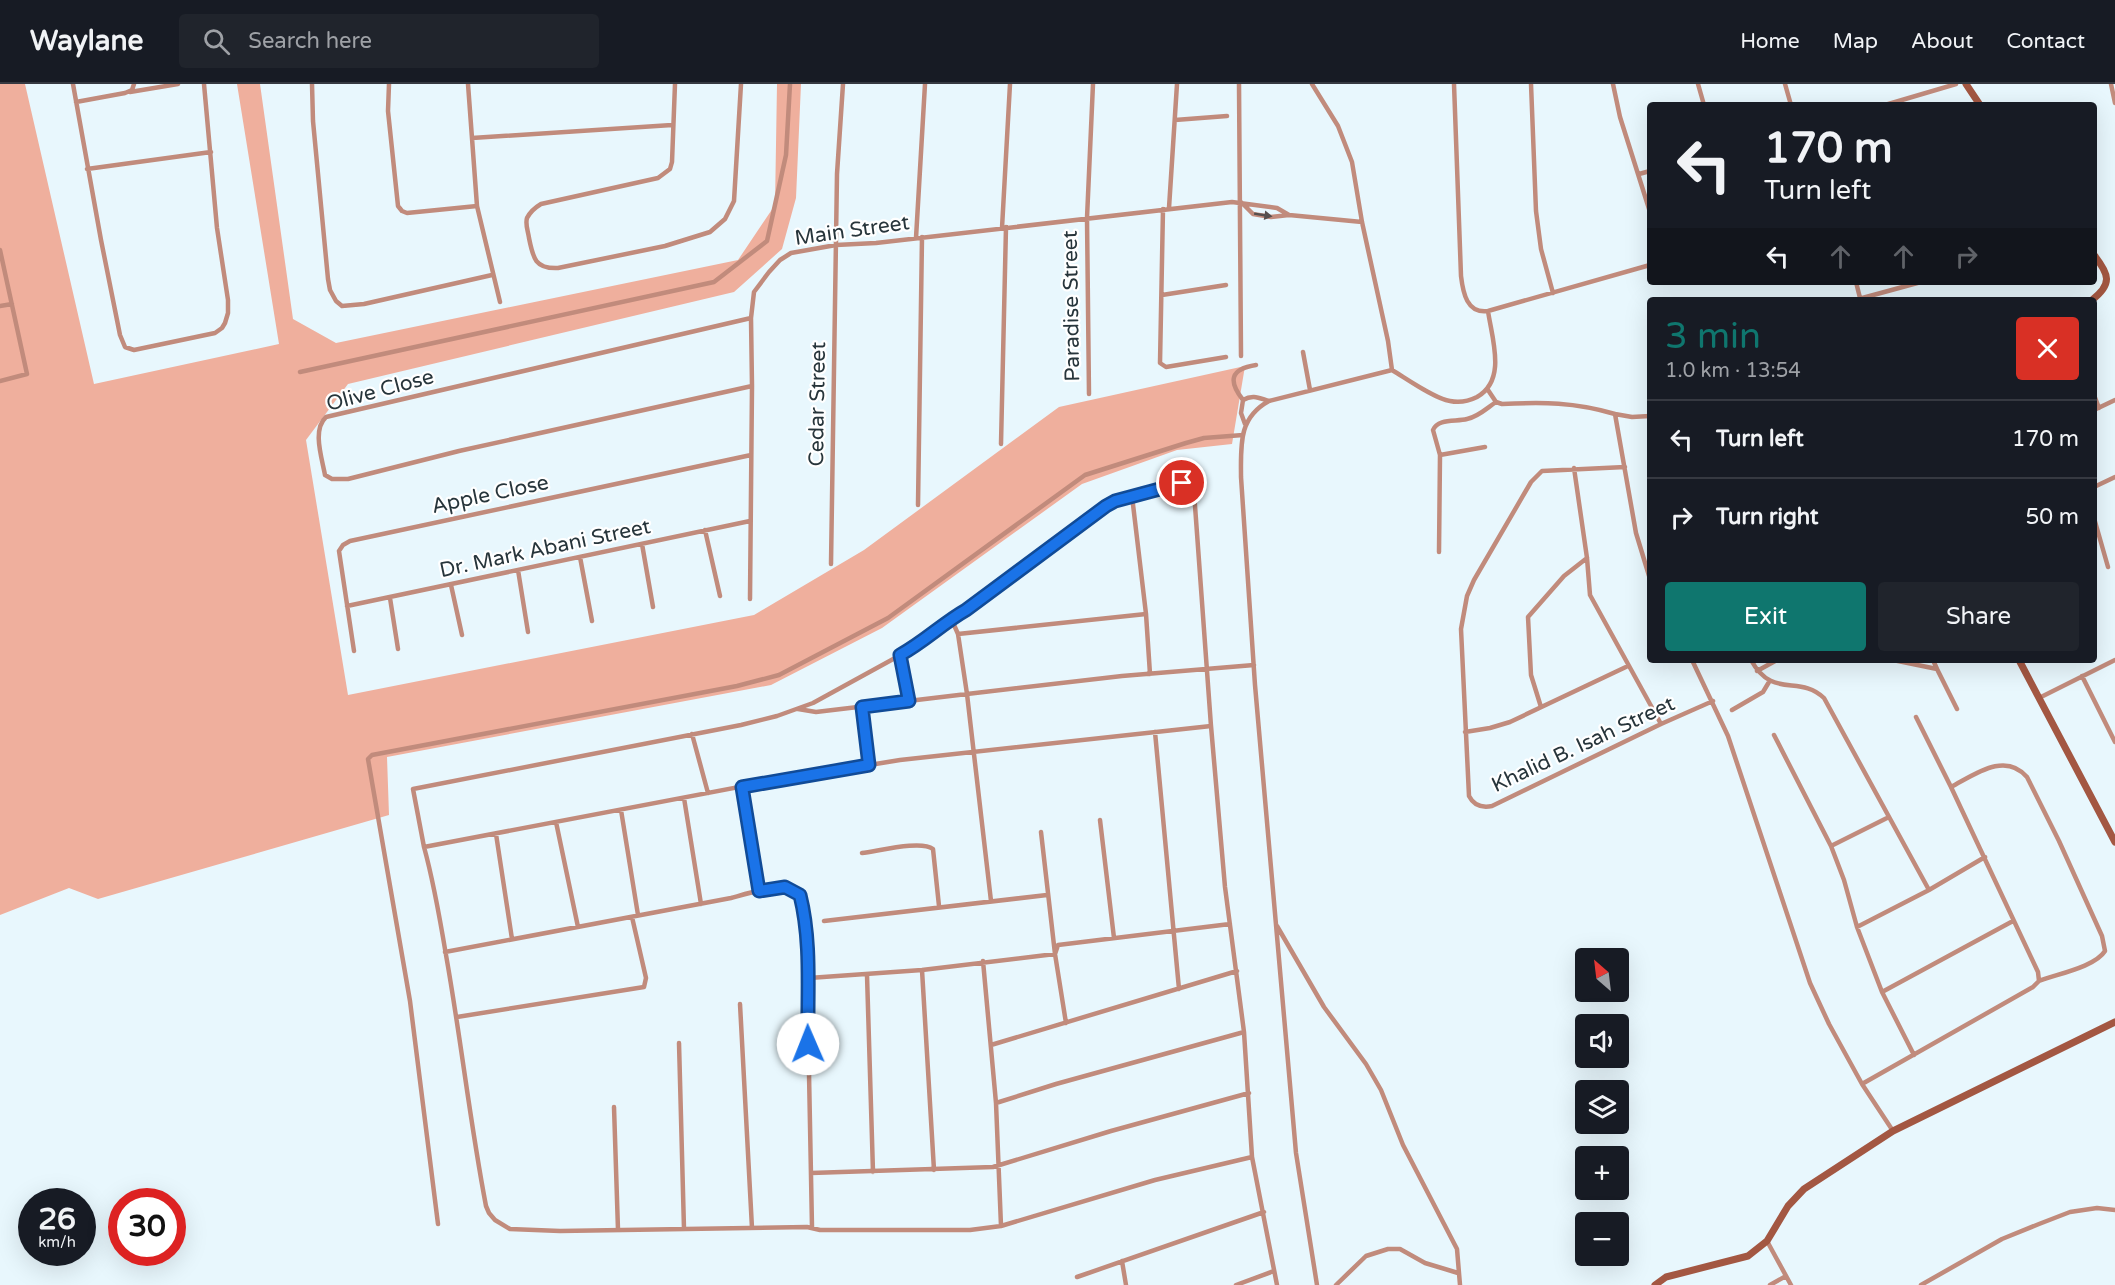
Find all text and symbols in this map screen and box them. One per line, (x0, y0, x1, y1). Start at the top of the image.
search box (179, 14, 599, 68)
text: Waylane (30, 24, 143, 58)
icon: search (200, 25, 233, 58)
text: Search here (248, 28, 372, 54)
text: Home (1740, 29, 1800, 54)
text: Map (1833, 29, 1878, 54)
text: About (1911, 29, 1973, 54)
text: Contact (2006, 29, 2085, 54)
text: 170 m (1764, 123, 1893, 174)
icon: left (1665, 126, 1743, 204)
text: Turn left (1764, 174, 1871, 207)
street label: Main Street (793, 210, 911, 251)
one-way arrow (1253, 211, 1272, 220)
street label: Paradise Street (1058, 230, 1085, 382)
icon: left (1761, 240, 1794, 273)
icon: ahead (1824, 240, 1857, 273)
icon: ahead (1887, 240, 1920, 273)
icon: right (1950, 240, 1983, 273)
text: 3 min (1665, 315, 1761, 358)
button: close (2016, 317, 2079, 380)
street label: Cedar Street (804, 341, 831, 467)
text: 1.0 km · 13:54 (1665, 359, 1801, 383)
street label: Olive Close (324, 364, 437, 417)
icon: left (1665, 423, 1698, 456)
text: Turn left (1716, 426, 1804, 452)
text: 170 m (2012, 426, 2079, 452)
pin (1156, 457, 1207, 508)
icon: arrive (1165, 466, 1198, 499)
street label: Apple Close (429, 470, 551, 519)
icon: right (1665, 501, 1698, 534)
text: Turn right (1716, 504, 1818, 530)
text: 50 m (2025, 504, 2079, 530)
street label: Dr. Mark Abani Street (437, 514, 653, 583)
button: Exit (1665, 582, 1866, 651)
button: Share (1878, 582, 2079, 651)
street label: Khalid B. Isah Street (1488, 691, 1679, 798)
north arrow (1575, 948, 1629, 1002)
map controls (1575, 948, 1629, 1266)
position arrow (776, 1012, 840, 1076)
button: sound (1575, 1014, 1629, 1068)
button: layers (1575, 1080, 1629, 1134)
button: + (1575, 1146, 1629, 1200)
speed limit sign: 30 (108, 1188, 186, 1266)
text: 26 (38, 1201, 76, 1238)
button: − (1575, 1212, 1629, 1266)
text: km/h (38, 1233, 76, 1251)

